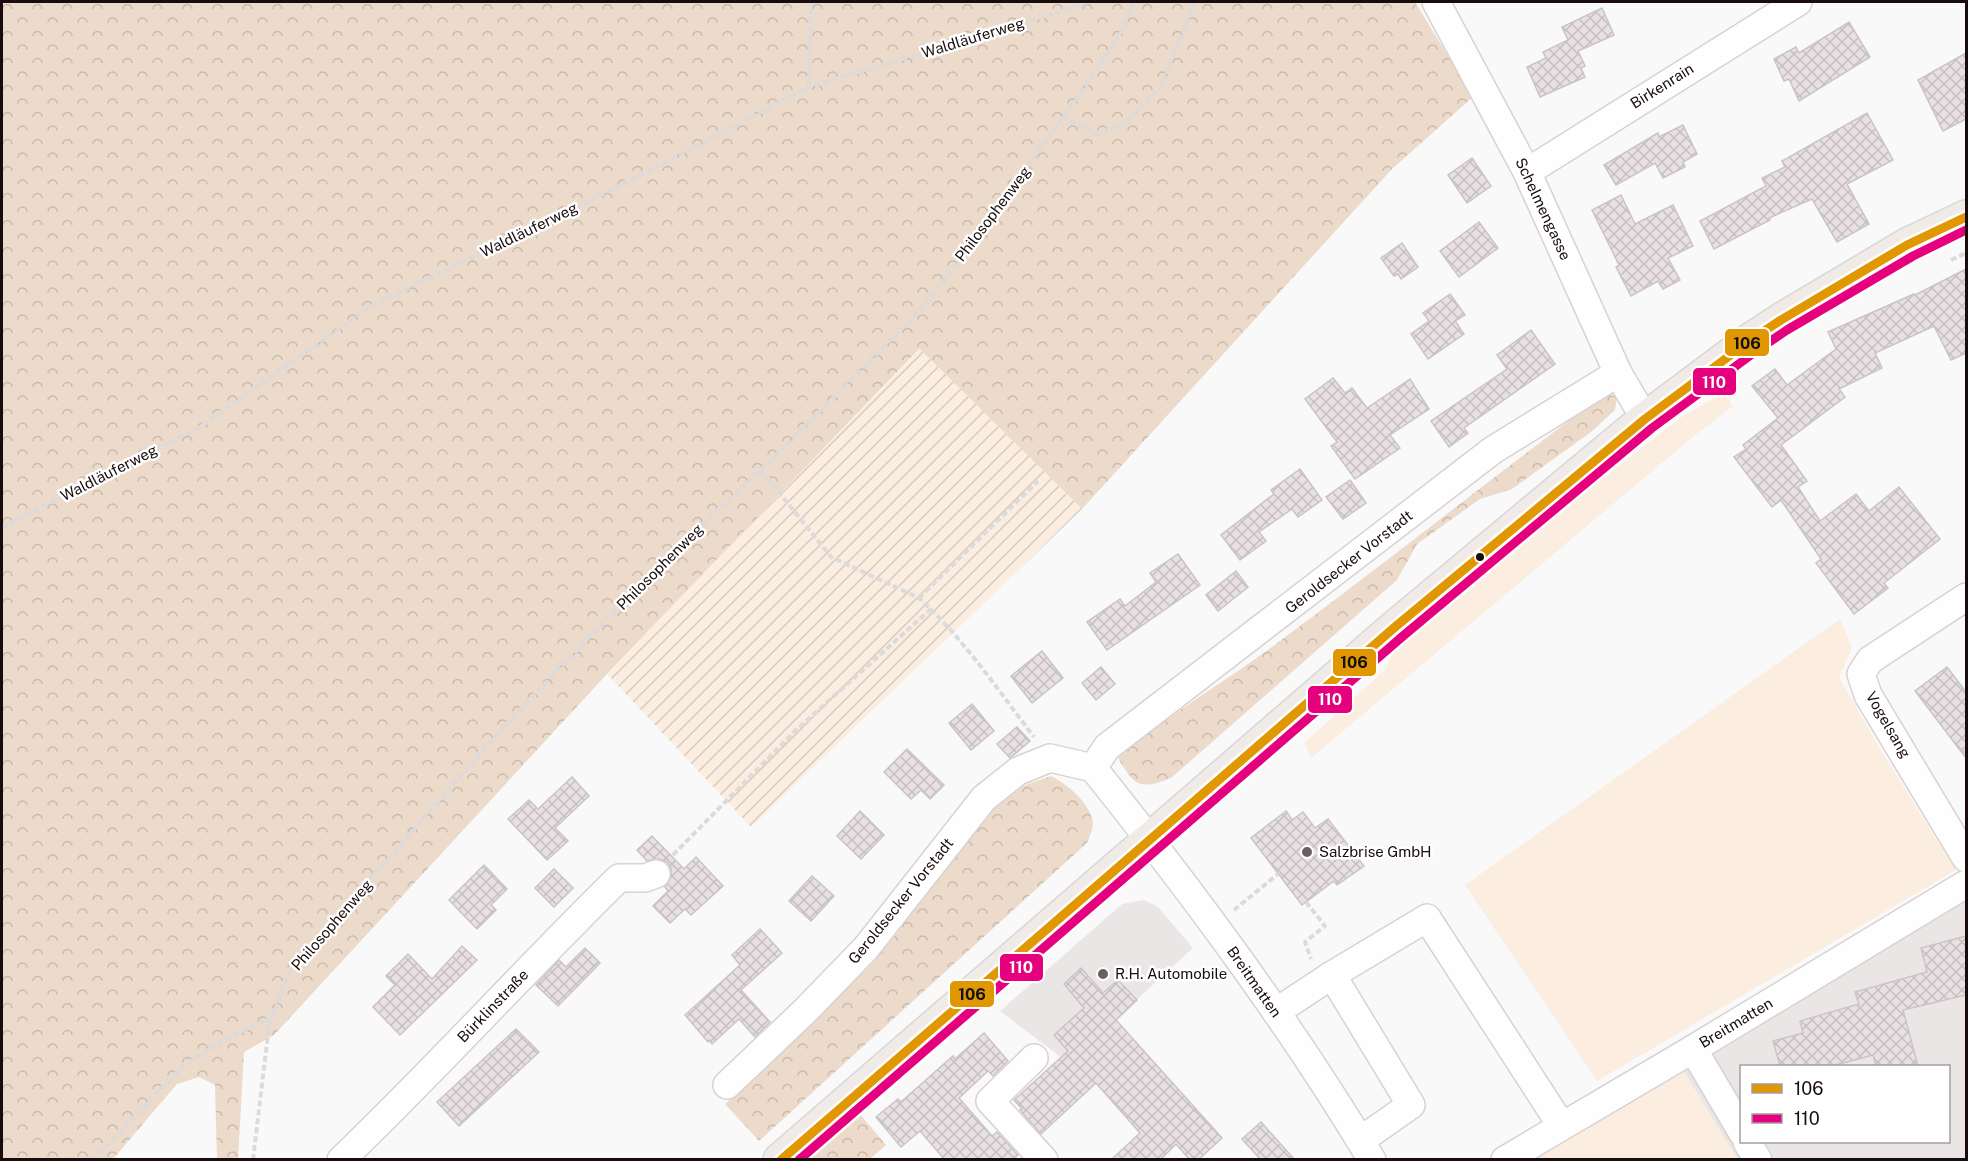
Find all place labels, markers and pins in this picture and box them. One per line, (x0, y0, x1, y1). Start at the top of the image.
unlabelled marker (1474, 551, 1486, 563)
place label: Salzbrise GmbH (1319, 843, 1432, 860)
marker: Salzbrise GmbH (1300, 845, 1314, 859)
place label: R.H. Automobile (1115, 965, 1227, 982)
marker: R.H. Automobile (1096, 967, 1110, 981)

